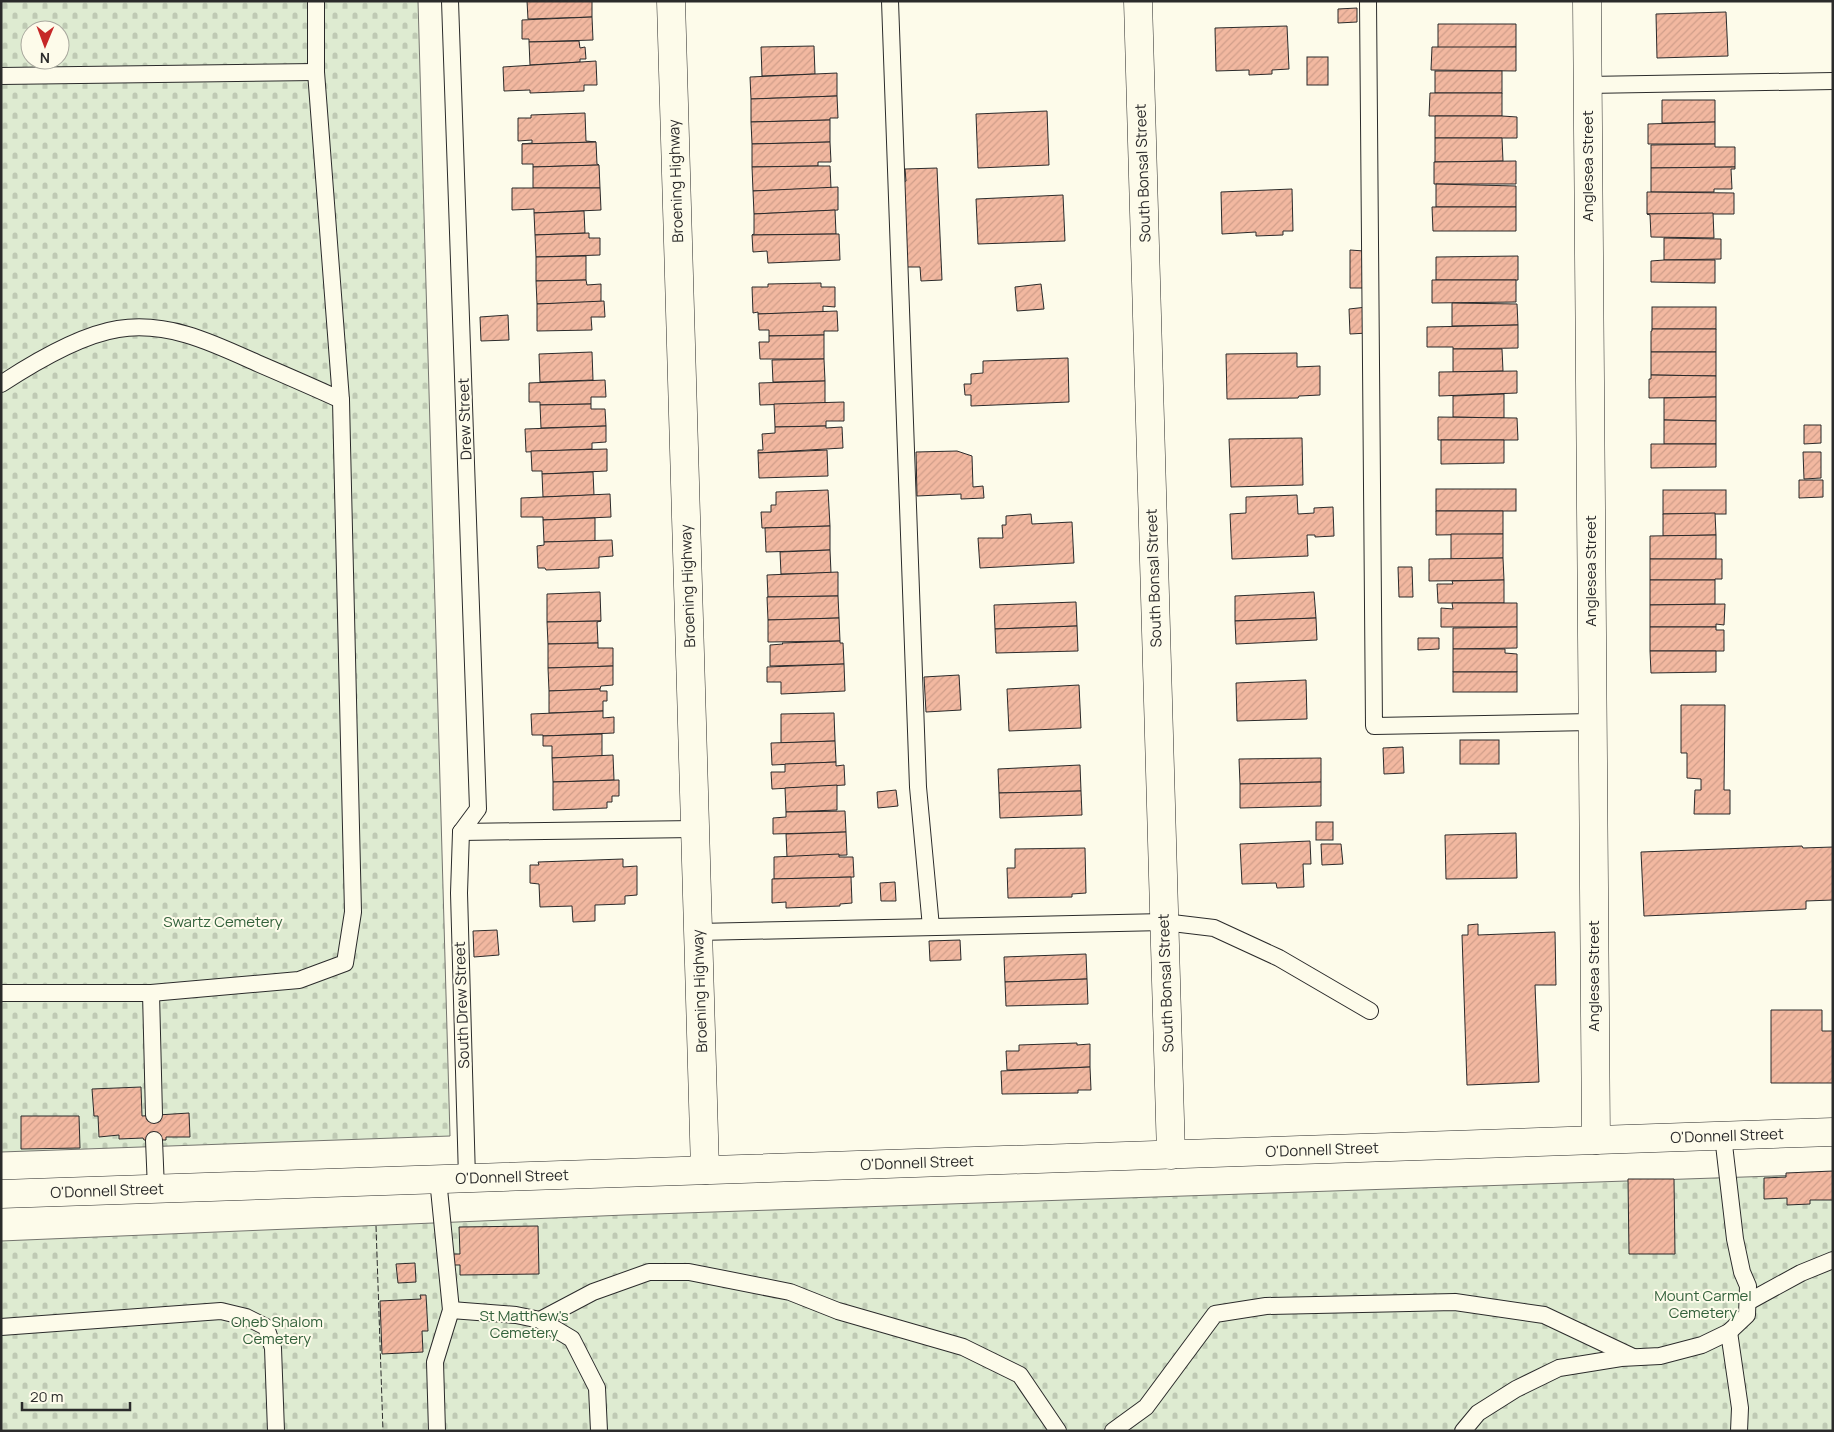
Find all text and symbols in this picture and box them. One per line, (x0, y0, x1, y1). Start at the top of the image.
north arrow (20, 20, 70, 70)
text: N (40, 49, 50, 68)
street label: South Bonsal Street (1130, 103, 1155, 243)
street label: Anglesea Street (1577, 110, 1598, 222)
street label: Broening Highway (663, 119, 688, 243)
street label: Drew Street (453, 377, 476, 461)
street label: South Bonsal Street (1141, 508, 1166, 648)
street label: Anglesea Street (1580, 515, 1601, 627)
street label: Broening Highway (675, 524, 700, 648)
park label: Swartz Cemetery (163, 911, 283, 932)
street label: South Bonsal Street (1153, 913, 1178, 1053)
street label: Anglesea Street (1583, 920, 1604, 1032)
street label: Broening Highway (687, 929, 712, 1053)
street label: South Drew Street (449, 941, 474, 1069)
street label: O'Donnell Street (1670, 1123, 1784, 1148)
street label: O'Donnell Street (1265, 1137, 1379, 1162)
street label: O'Donnell Street (860, 1150, 974, 1175)
street label: O'Donnell Street (455, 1164, 569, 1189)
street label: O'Donnell Street (50, 1178, 164, 1203)
park label: Mount Carmel Cemetery (1654, 1285, 1752, 1323)
park label: St Matthew's Cemetery (479, 1305, 569, 1343)
park label: Oheb Shalom Cemetery (231, 1311, 323, 1349)
scale bar (22, 1380, 130, 1412)
text: 20 m (30, 1386, 63, 1407)

